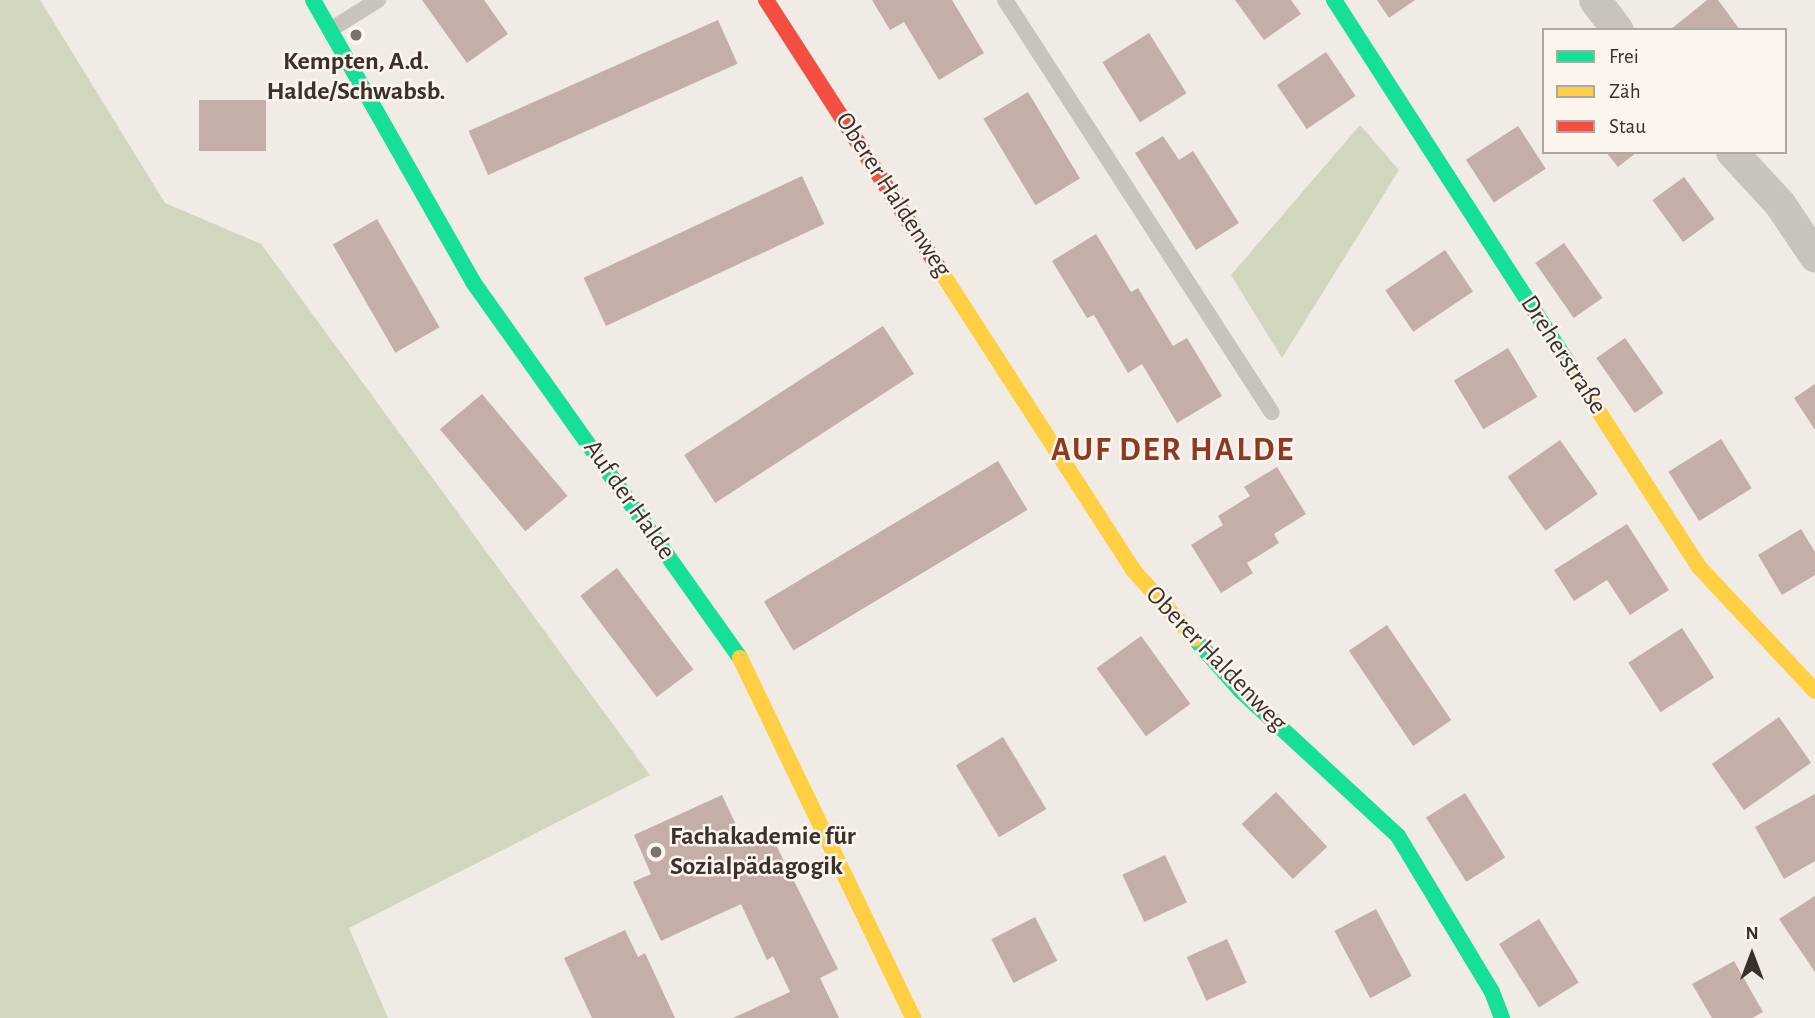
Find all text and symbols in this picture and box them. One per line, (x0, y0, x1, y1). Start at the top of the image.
marker: Kempten, A.d. Halde/Schwabsb. (348, 27, 364, 43)
legend (1542, 28, 1787, 154)
place label: Kempten, A.d. Halde/Schwabsb. (267, 46, 445, 108)
text: Frei (1609, 46, 1639, 67)
text: Zäh (1609, 81, 1641, 102)
street label: Oberer Haldenweg (828, 107, 958, 283)
text: Stau (1609, 116, 1646, 137)
street label: Dreherstraße (1513, 290, 1613, 420)
district label: AUF DER HALDE (1053, 431, 1293, 471)
street label: Auf der Halde (576, 434, 682, 566)
street label: Oberer Haldenweg (1139, 580, 1293, 738)
place label: Fachakademie für Sozialpädagogik (670, 821, 856, 882)
marker: Fachakademie für Sozialpädagogik (648, 844, 664, 860)
north arrow (1717, 920, 1787, 990)
text: N (1745, 924, 1759, 943)

